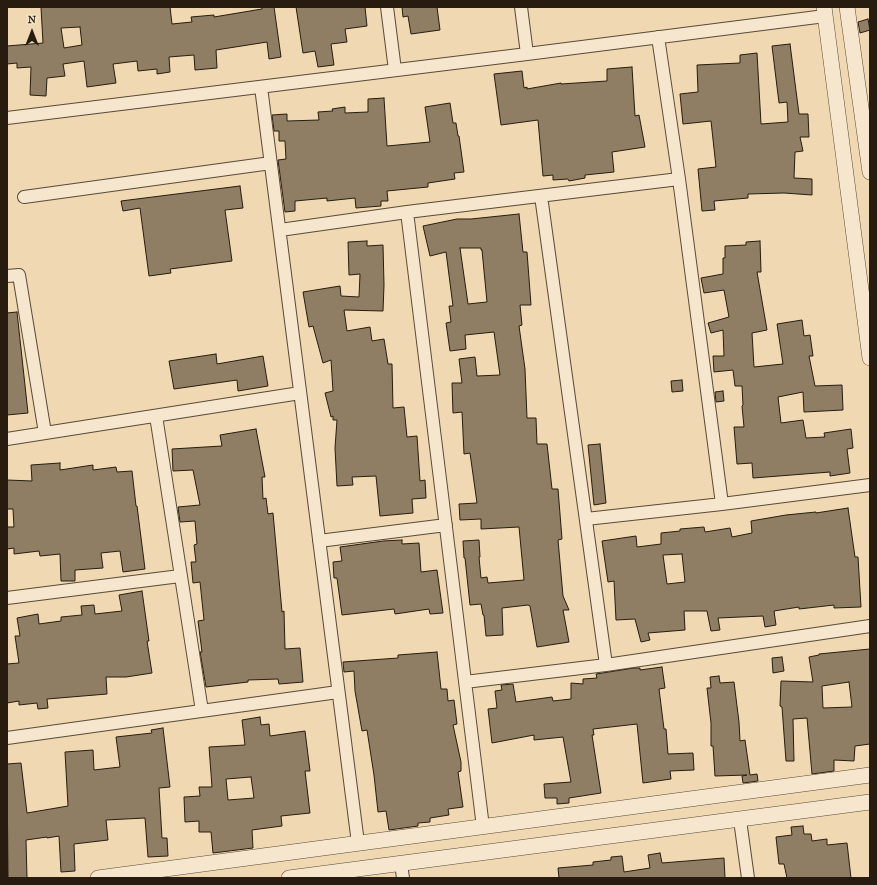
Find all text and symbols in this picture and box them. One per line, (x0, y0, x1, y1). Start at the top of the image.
north arrow (12, 12, 52, 52)
text: N (28, 13, 36, 26)

